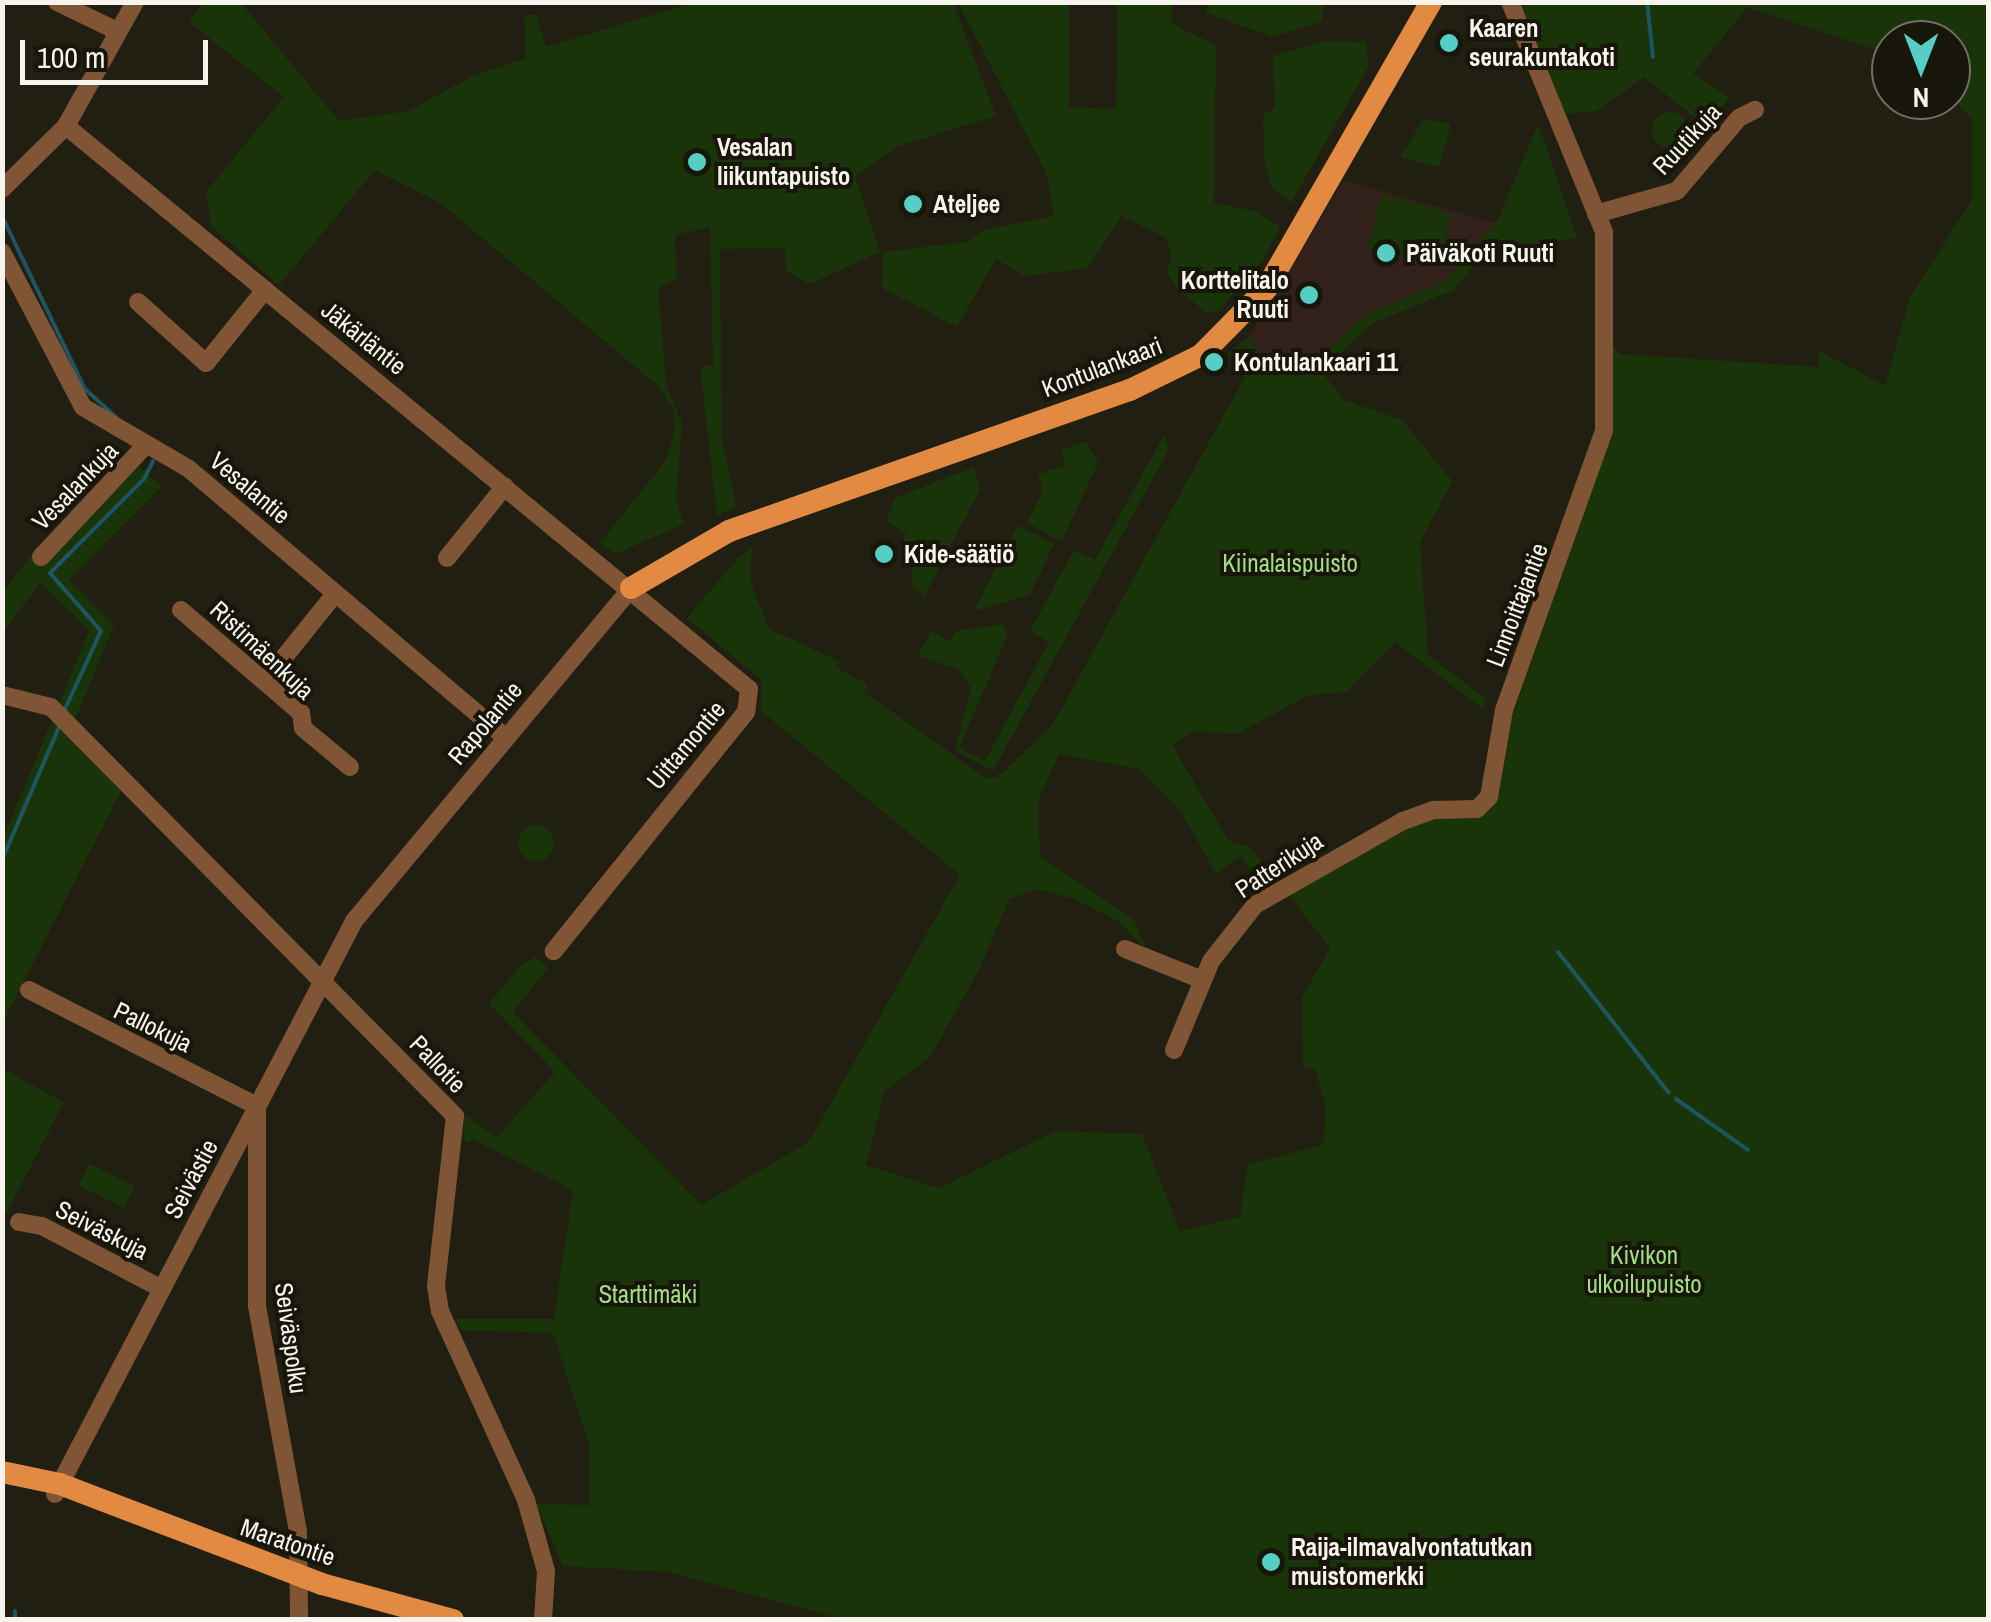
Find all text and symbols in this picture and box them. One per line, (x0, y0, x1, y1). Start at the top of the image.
place label: Kaaren seurakuntakoti (1469, 14, 1615, 73)
scale bar (25, 20, 212, 82)
north arrow (1871, 20, 1971, 120)
marker: Kaaren seurakuntakoti (1438, 32, 1460, 54)
text: 100 m (37, 37, 105, 77)
text: N (1913, 79, 1929, 117)
street label: Ruutikuja (1646, 97, 1728, 181)
place label: Vesalan liikuntapuisto (717, 133, 850, 192)
marker: Vesalan liikuntapuisto (686, 151, 708, 173)
place label: Ateljee (933, 189, 1000, 219)
marker: Ateljee (902, 193, 924, 215)
place label: Päiväkoti Ruuti (1406, 238, 1554, 268)
marker: Päiväkoti Ruuti (1375, 242, 1397, 264)
place label: Korttelitalo Ruuti (1181, 266, 1289, 325)
marker: Korttelitalo Ruuti (1298, 284, 1320, 306)
street label: Jäkärläntie (316, 295, 412, 381)
street label: Kontulankaari (1038, 330, 1166, 404)
place label: Kontulankaari 11 (1234, 347, 1398, 377)
marker: Kontulankaari 11 (1203, 351, 1225, 373)
street label: Vesalankuja (26, 436, 124, 536)
street label: Vesalantie (204, 446, 296, 530)
place label: Kide-säätiö (904, 539, 1014, 569)
street label: Linnoittajantie (1480, 539, 1554, 671)
marker: Kide-säätiö (873, 543, 895, 565)
park label: Kiinalaispuisto (1222, 548, 1358, 578)
street label: Ristimäenkuja (204, 594, 320, 706)
street label: Rapolantie (442, 675, 528, 771)
street label: Uittamontie (640, 695, 732, 795)
street label: Patterikuja (1230, 826, 1328, 904)
street label: Pallokuja (109, 995, 197, 1059)
street label: Pallotie (403, 1029, 473, 1099)
street label: Seivästie (158, 1134, 224, 1224)
street label: Seiväskuja (51, 1194, 153, 1266)
park label: Kivikon ulkoilupuisto (1586, 1241, 1702, 1300)
park label: Starttimäki (598, 1279, 698, 1309)
street label: Seiväspolku (268, 1281, 314, 1395)
street label: Maratontie (237, 1512, 339, 1572)
place label: Raija-ilmavalvontatutkan muistomerkki (1291, 1533, 1533, 1592)
marker: Raija-ilmavalvontatutkan muistomerkki (1260, 1551, 1282, 1573)

